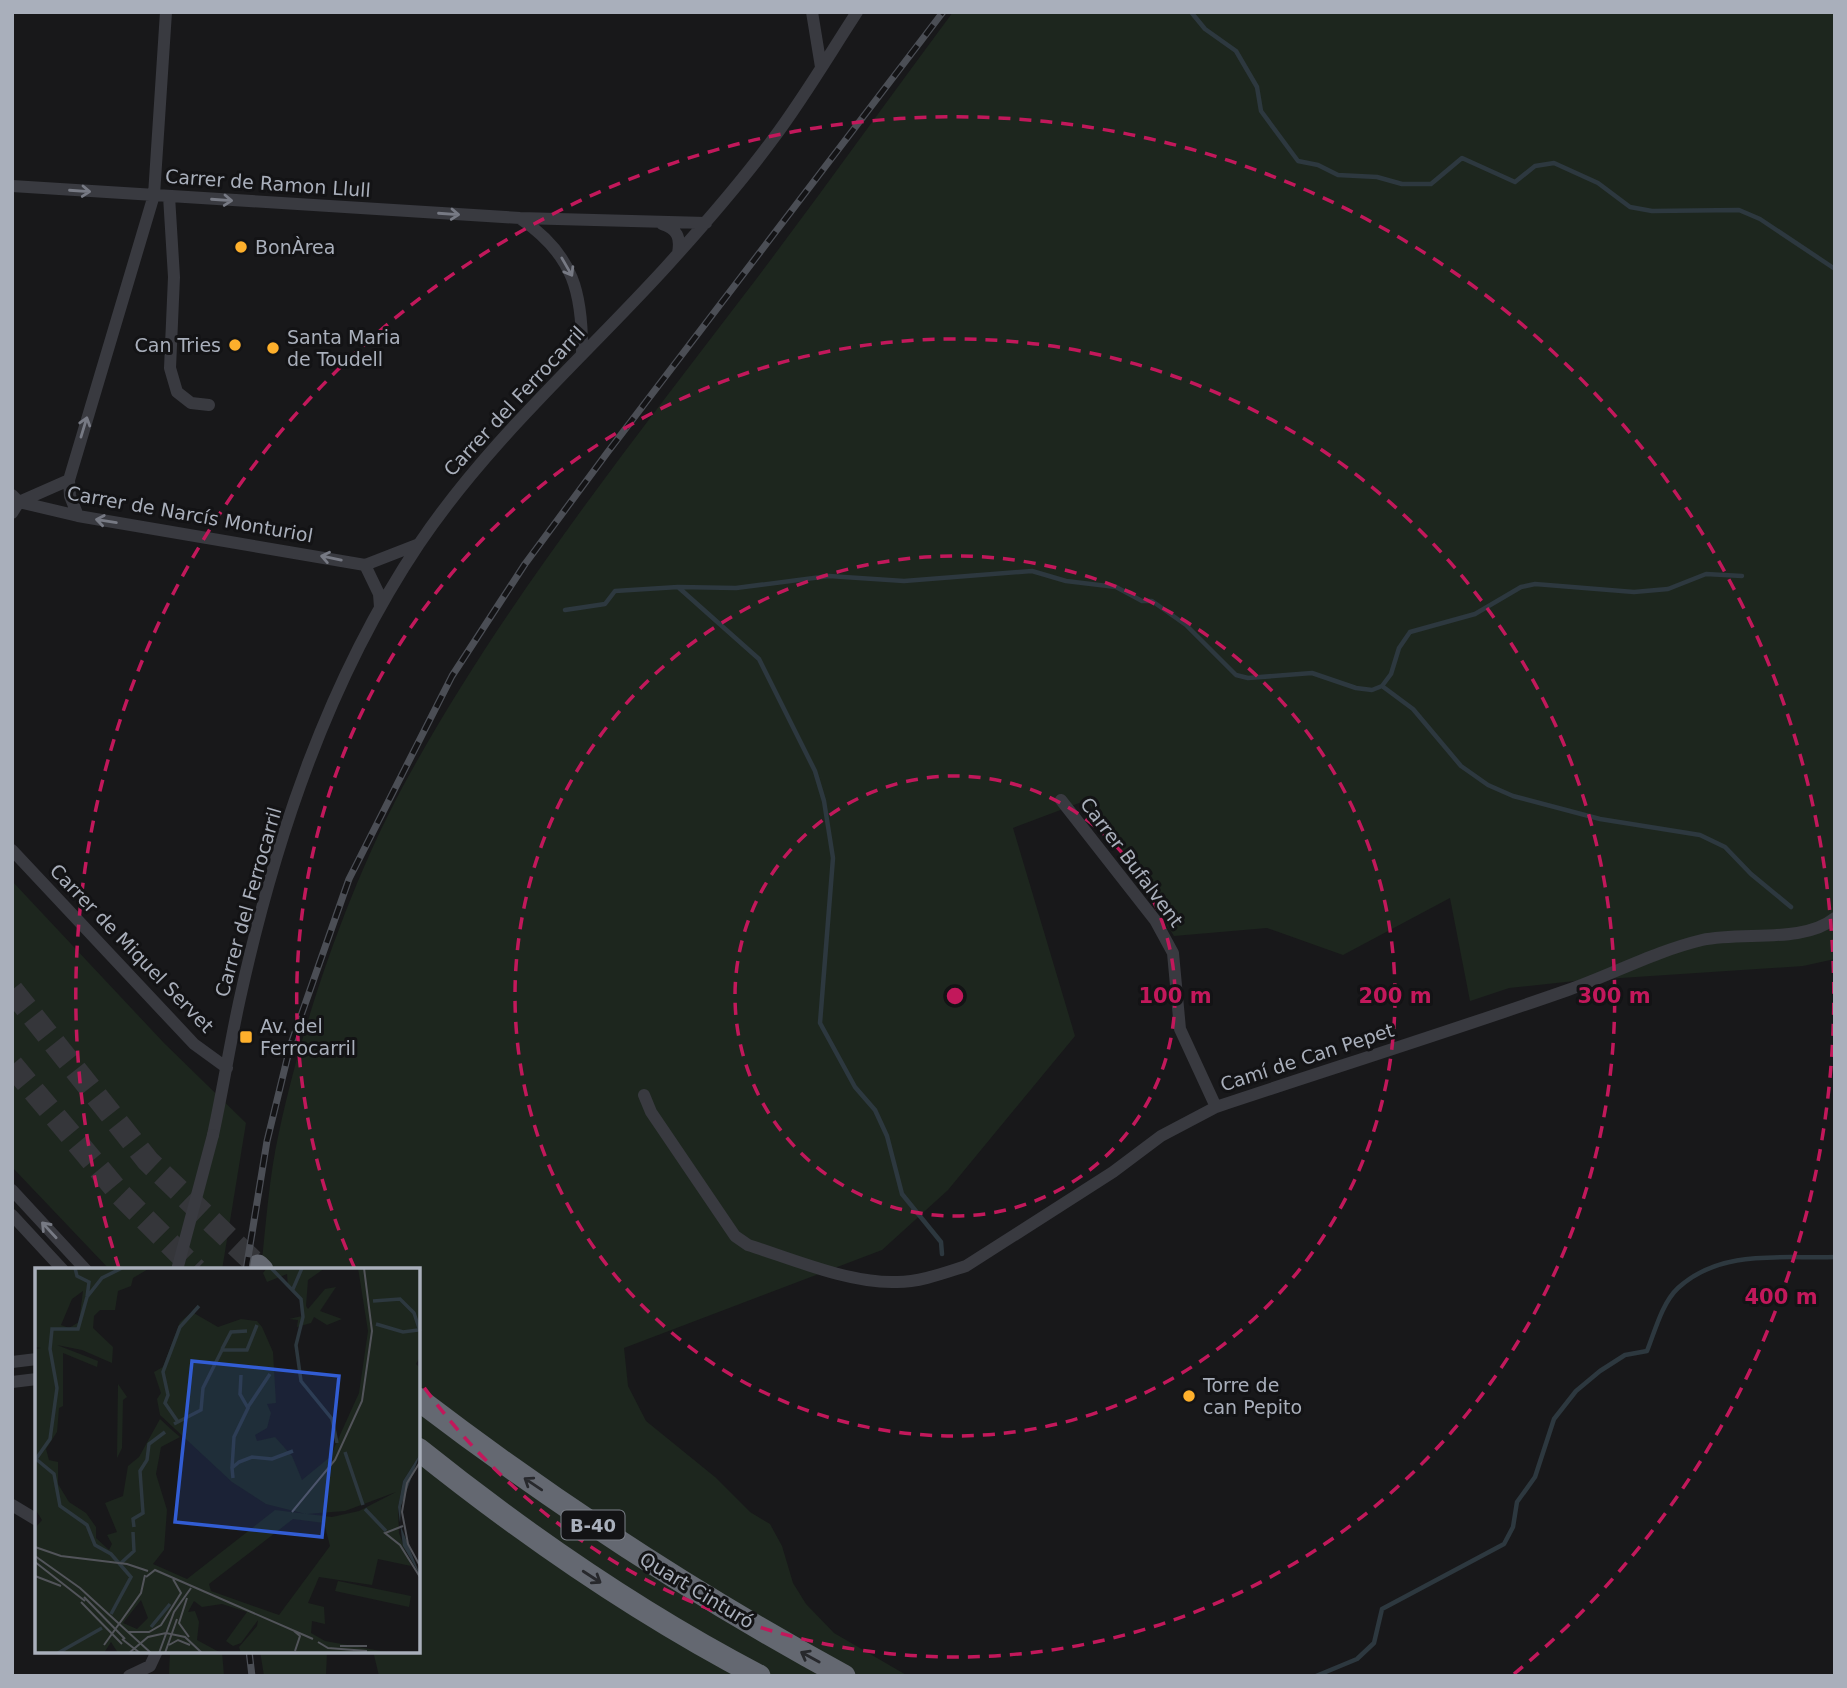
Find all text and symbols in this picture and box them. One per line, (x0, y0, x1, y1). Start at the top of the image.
street label: Carrer de Ramon Llull (164, 165, 372, 201)
one-way arrow (69, 184, 92, 197)
one-way arrow (210, 194, 232, 207)
one-way arrow (437, 208, 459, 221)
place label: BonÀrea (255, 236, 335, 258)
marker: BonÀrea (233, 239, 249, 255)
one-way arrow (560, 257, 574, 277)
street label: Carrer del Ferrocarril (439, 322, 589, 480)
place label: Santa Maria de Toudell (287, 326, 401, 370)
place label: Can Tries (135, 334, 221, 356)
marker: Can Tries (227, 337, 243, 353)
marker: Santa Maria de Toudell (265, 340, 281, 356)
one-way arrow (78, 416, 91, 438)
street label: Carrer de Narcís Monturiol (65, 481, 315, 547)
one-way arrow (96, 514, 118, 527)
one-way arrow (320, 550, 343, 564)
street label: Carrer Bufalvent (1076, 793, 1188, 931)
street label: Carrer del Ferrocarril (210, 805, 286, 999)
street label: Carrer de Miquel Servet (46, 859, 218, 1037)
centre of rings (943, 984, 967, 1008)
text: 100 m (1138, 984, 1212, 1008)
text: 200 m (1358, 984, 1432, 1008)
text: 300 m (1577, 984, 1651, 1008)
place label: Av. del Ferrocarril (260, 1015, 356, 1059)
street label: Camí de Can Pepet (1217, 1019, 1397, 1095)
marker: Av. del Ferrocarril (238, 1029, 254, 1045)
one-way arrow (41, 1221, 57, 1239)
inset map (35, 1268, 420, 1653)
text: 400 m (1744, 1285, 1818, 1309)
place label: Torre de can Pepito (1202, 1374, 1302, 1418)
marker: Torre de can Pepito (1181, 1388, 1197, 1404)
one-way arrow (524, 1477, 543, 1491)
road number: B-40 (562, 1510, 624, 1540)
street label: Quart Cinturó (636, 1547, 758, 1633)
one-way arrow (582, 1569, 601, 1584)
one-way arrow (801, 1650, 821, 1664)

